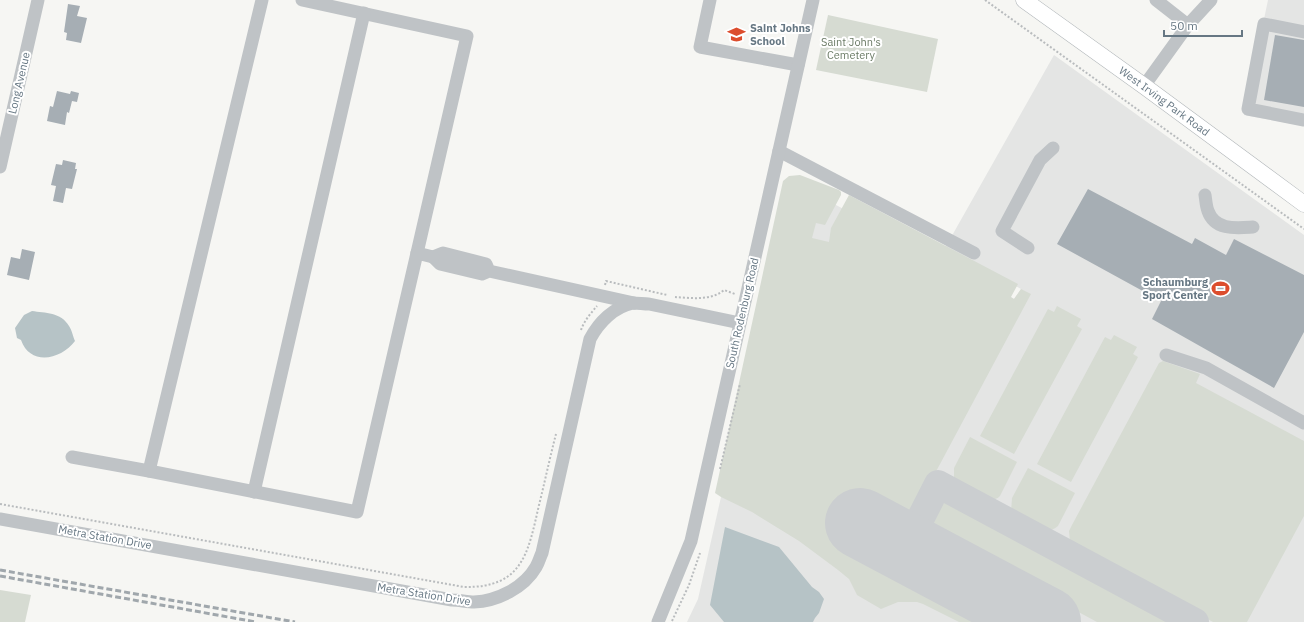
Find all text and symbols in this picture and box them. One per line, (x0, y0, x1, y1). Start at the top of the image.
scale bar (1164, 12, 1242, 38)
text: 50 m (1170, 18, 1198, 33)
place label: Saint Johns School (750, 21, 811, 48)
school or university icon: Saint Johns School (727, 24, 747, 44)
park label: Saint John's Cemetery (821, 35, 881, 62)
street label: Long Avenue (5, 51, 33, 115)
street label: West Irving Park Road (1116, 63, 1212, 139)
street label: South Rodenburg Road (722, 256, 762, 370)
place label: Schaumburg Sport Center (1142, 275, 1209, 302)
sports icon: Schaumburg Sport Center (1211, 278, 1231, 298)
street label: Metra Station Drive (57, 522, 153, 552)
street label: Metra Station Drive (376, 580, 472, 608)

